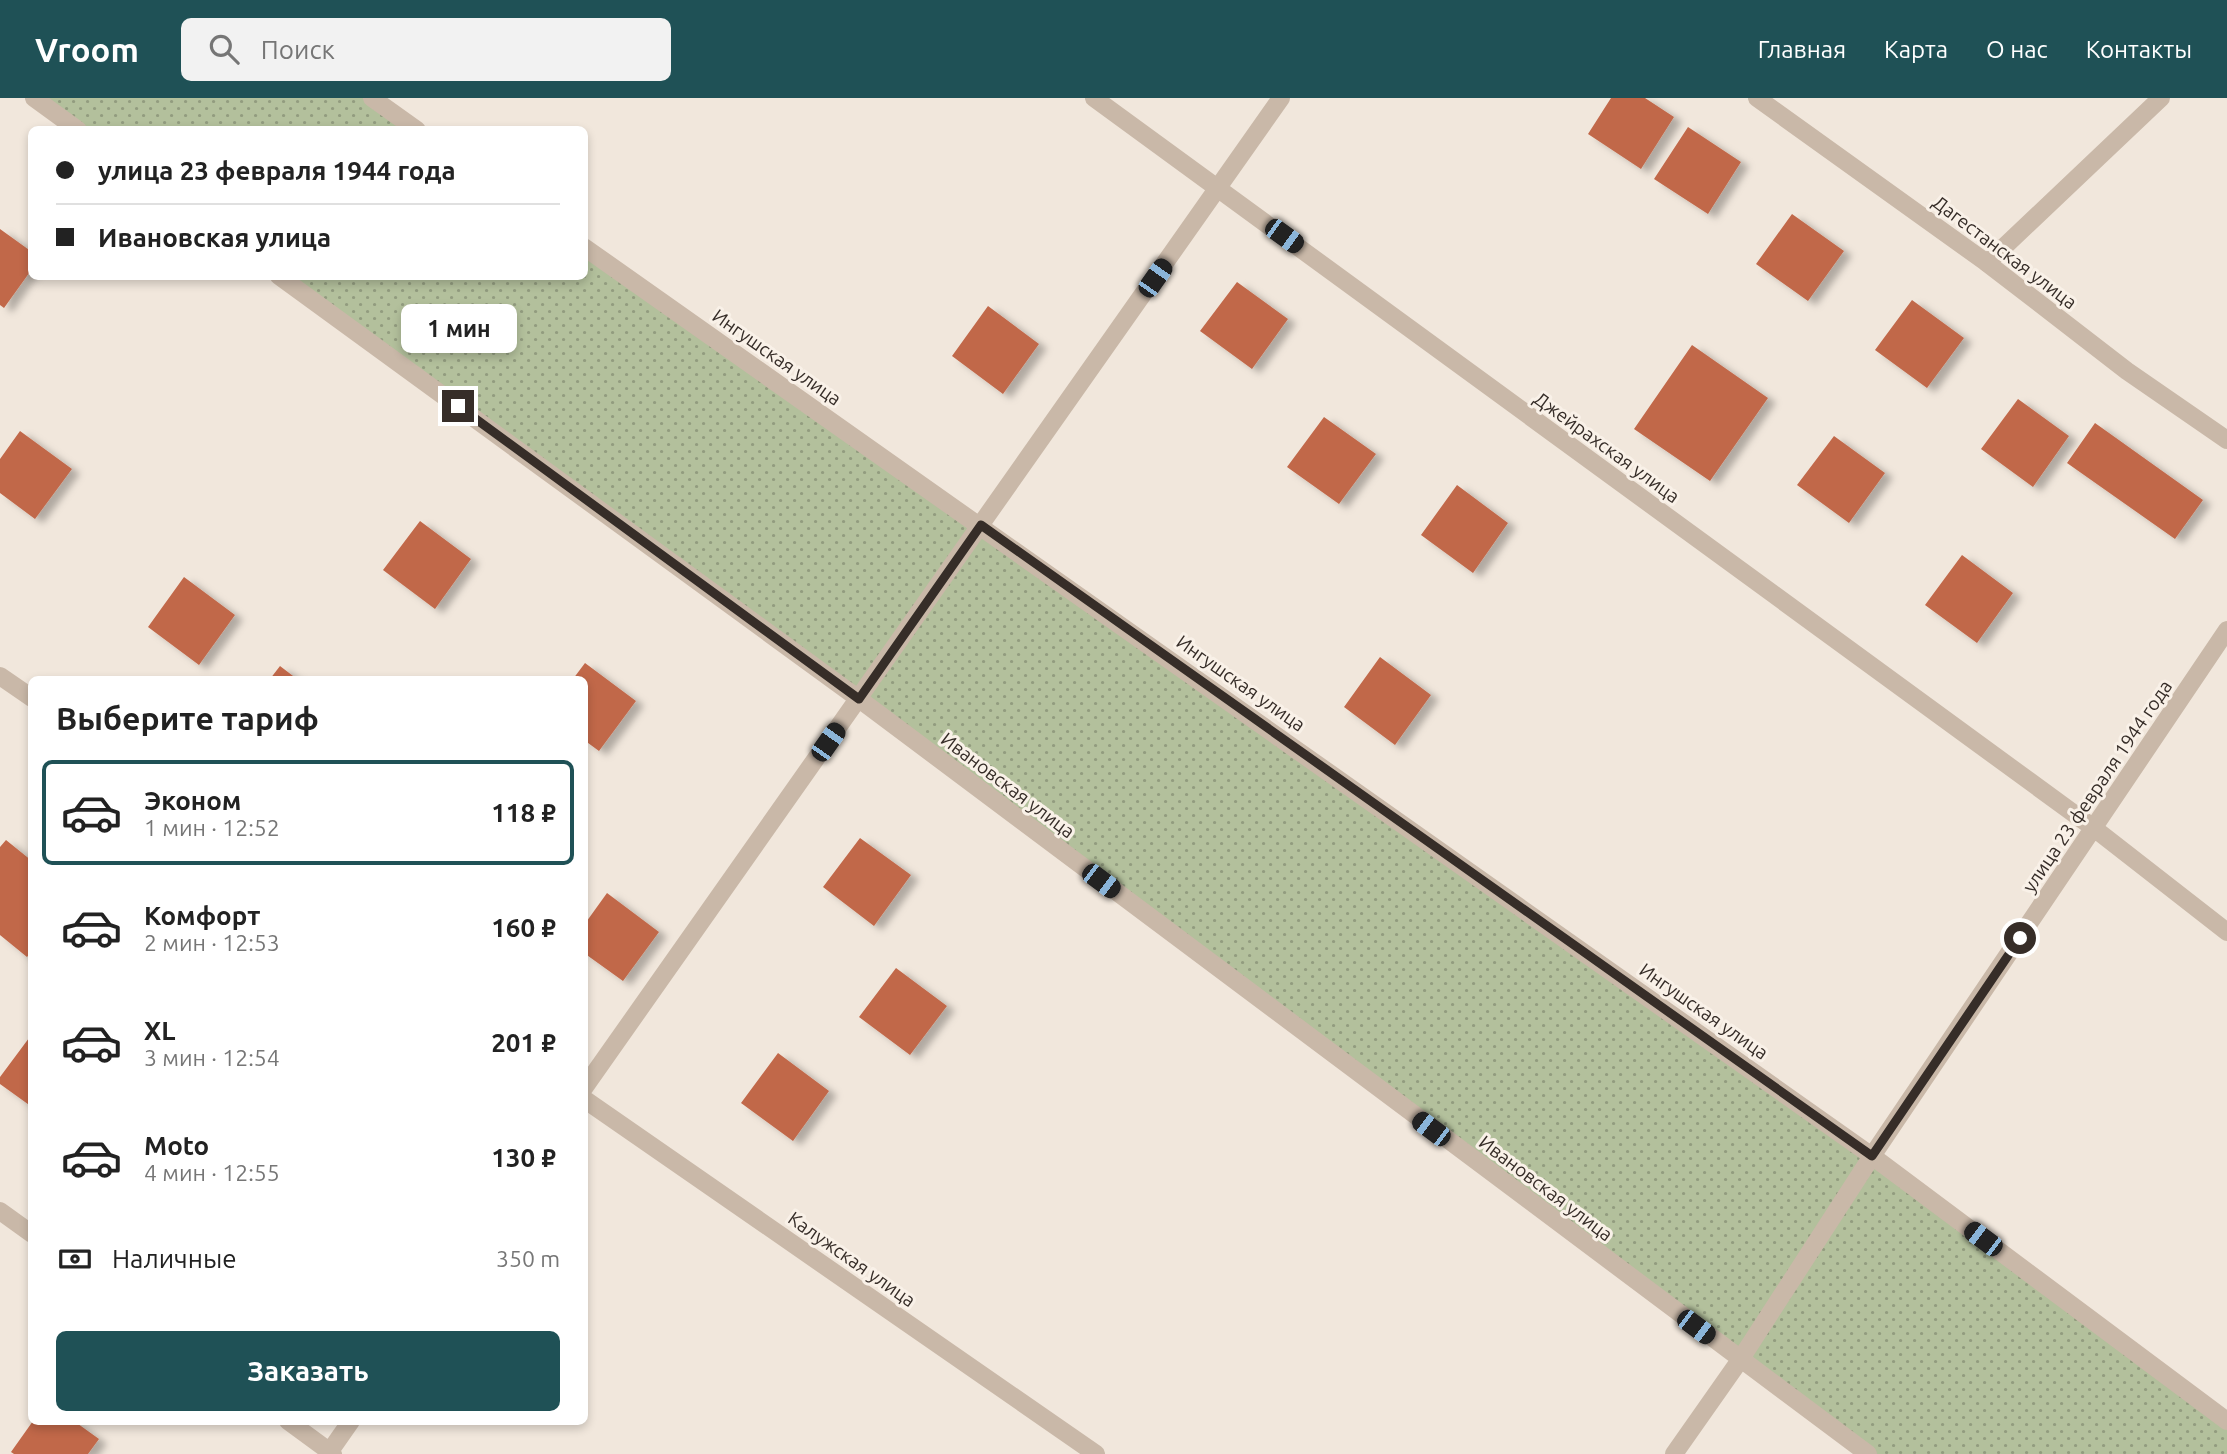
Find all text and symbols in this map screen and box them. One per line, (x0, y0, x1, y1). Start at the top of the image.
search box (181, 18, 671, 81)
icon: search (205, 30, 243, 68)
text: Vroom (35, 31, 139, 68)
text: Поиск (261, 35, 335, 64)
text: Главная (1758, 36, 1846, 63)
text: Карта (1884, 36, 1948, 63)
text: О нас (1986, 36, 2048, 63)
text: Контакты (2086, 36, 2192, 63)
text: улица 23 февраля 1944 года (98, 156, 456, 185)
street label: Дагестанская улица (1929, 191, 2081, 313)
car (1261, 215, 1308, 257)
text: Ивановская улица (98, 223, 331, 252)
car (1135, 255, 1176, 301)
callout: 1 мин (400, 304, 516, 354)
street label: Ингушская улица (708, 304, 846, 410)
text: 1 мин (427, 316, 491, 341)
street label: Джейрахская улица (1530, 387, 1684, 507)
route end (442, 390, 474, 422)
street label: Ингушская улица (1172, 630, 1310, 736)
street label: улица 23 февраля 1944 года (2018, 676, 2176, 896)
text: Выберите тариф (56, 700, 319, 736)
car (808, 719, 849, 765)
street label: Ивановская улица (937, 728, 1079, 842)
icon: car (60, 781, 123, 844)
text: Эконом (144, 786, 241, 815)
text: 118 ₽ (491, 798, 556, 827)
text: 1 мин · 12:52 (144, 815, 280, 840)
car (1078, 860, 1125, 902)
icon: car (60, 896, 123, 959)
text: Комфорт (144, 901, 260, 930)
text: 160 ₽ (491, 913, 556, 942)
route start (2004, 922, 2036, 954)
text: 2 мин · 12:53 (144, 930, 280, 955)
street label: Ингушская улица (1635, 958, 1773, 1064)
icon: car (60, 1011, 123, 1074)
text: XL (144, 1016, 175, 1045)
text: 201 ₽ (491, 1028, 556, 1057)
text: 3 мин · 12:54 (144, 1045, 280, 1070)
car (1408, 1108, 1455, 1150)
icon: car (60, 1126, 123, 1189)
text: Moto (144, 1131, 209, 1160)
street label: Ивановская улица (1475, 1131, 1617, 1245)
text: 130 ₽ (491, 1143, 556, 1172)
text: 4 мин · 12:55 (144, 1160, 280, 1185)
street label: Калужская улица (784, 1207, 920, 1311)
car (1960, 1218, 2007, 1260)
icon: cash (56, 1240, 94, 1278)
text: Наличные (112, 1244, 237, 1273)
text: 350 m (496, 1246, 560, 1271)
car (1673, 1306, 1720, 1348)
button: Заказать (56, 1331, 560, 1411)

